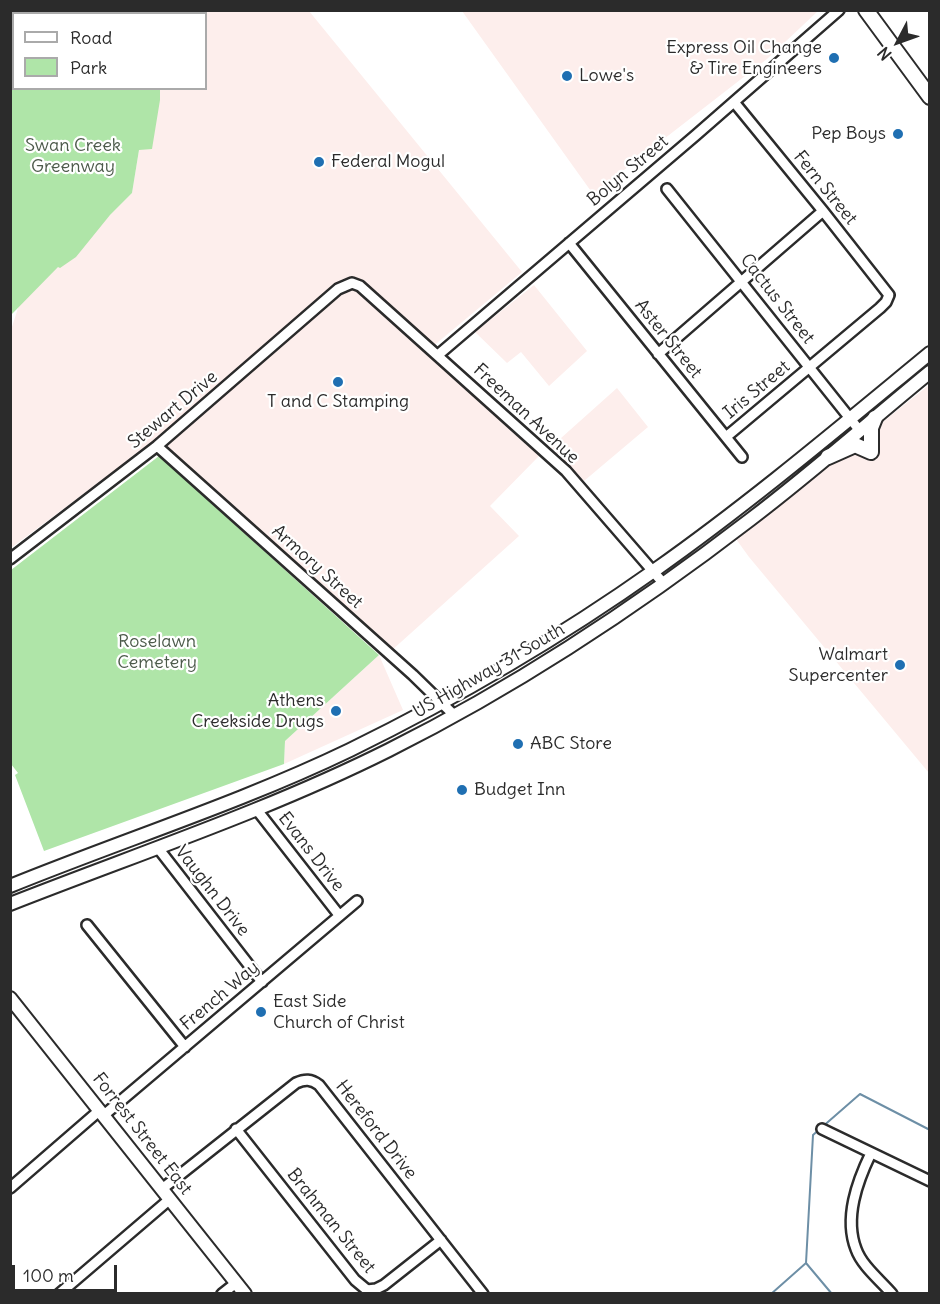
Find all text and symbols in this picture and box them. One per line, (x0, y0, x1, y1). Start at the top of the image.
legend (12, 12, 207, 90)
north arrow (868, 12, 928, 72)
text: Road (70, 26, 112, 49)
place label: Express Oil Change & Tire Engineers (666, 37, 822, 80)
text: N (873, 43, 896, 65)
marker: Express Oil Change & Tire Engineers (827, 51, 841, 65)
text: Park (70, 56, 107, 79)
place label: Lowe's (579, 65, 634, 87)
marker: Lowe's (560, 69, 574, 83)
place label: Pep Boys (811, 123, 886, 145)
marker: Pep Boys (891, 127, 905, 141)
street label: Bolyn Street (583, 131, 673, 211)
park label: Swan Creek Greenway (25, 135, 121, 178)
street label: Fern Street (789, 147, 861, 229)
place label: Federal Mogul (331, 151, 445, 173)
marker: Federal Mogul (312, 155, 326, 169)
street label: Cactus Street (735, 250, 819, 348)
street label: Aster Street (630, 295, 706, 383)
street label: Iris Street (720, 356, 794, 424)
street label: Freeman Avenue (469, 359, 583, 469)
street label: Stewart Drive (124, 366, 222, 454)
marker: T and C Stamping (331, 375, 345, 389)
place label: T and C Stamping (267, 391, 409, 413)
street label: Armory Street (267, 521, 367, 613)
street label: US Highway 31 South (409, 619, 569, 723)
park label: Roselawn Cemetery (117, 631, 197, 674)
place label: Walmart Supercenter (789, 644, 888, 686)
marker: Walmart Supercenter (893, 658, 907, 672)
place label: Athens Creekside Drugs (191, 690, 324, 732)
marker: Athens Creekside Drugs (329, 704, 343, 718)
place label: ABC Store (530, 733, 612, 755)
marker: ABC Store (511, 737, 525, 751)
place label: Budget Inn (474, 779, 565, 801)
marker: Budget Inn (455, 783, 469, 797)
street label: Evans Drive (273, 808, 349, 896)
street label: Vaughn Drive (170, 841, 254, 941)
street label: French Way (176, 957, 264, 1035)
place label: East Side Church of Christ (273, 991, 405, 1034)
marker: East Side Church of Christ (254, 1005, 268, 1019)
street label: Forrest Street East (88, 1069, 196, 1199)
street label: Hereford Drive (331, 1076, 421, 1184)
street label: Brahman Street (282, 1164, 380, 1278)
scale bar (15, 1253, 120, 1291)
text: 100 m (23, 1264, 74, 1287)

